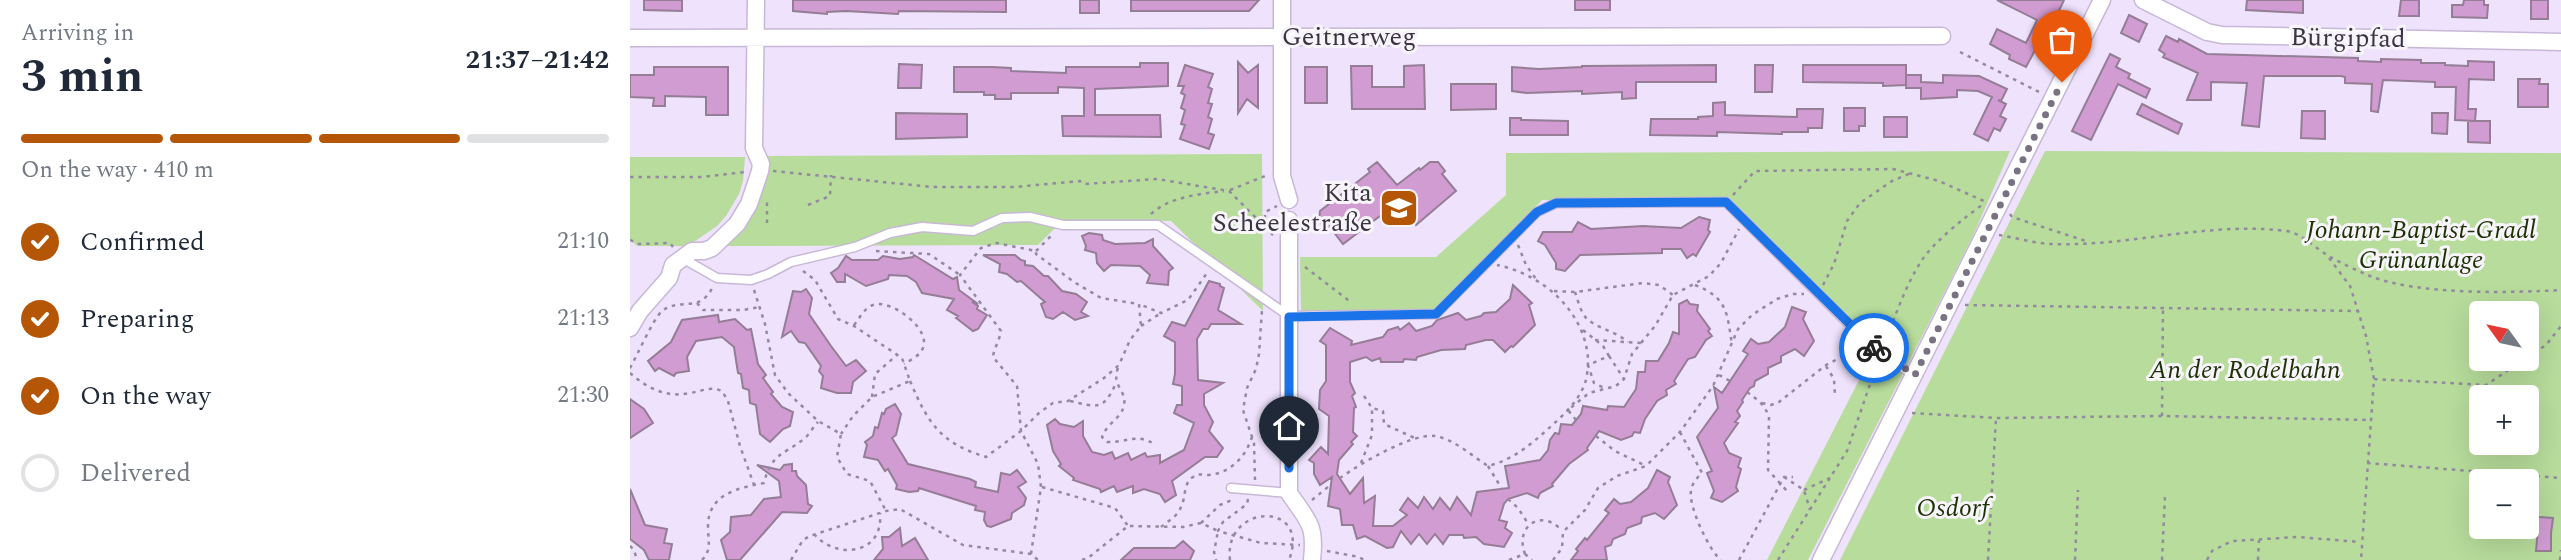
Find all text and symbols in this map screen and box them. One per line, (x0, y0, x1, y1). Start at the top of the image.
pin (2032, 10, 2092, 82)
text: Arriving in (21, 16, 134, 51)
street label: Geitnerweg (1282, 17, 1416, 57)
street label: Bürgipfad (2290, 17, 2406, 59)
icon: bag (2043, 21, 2081, 59)
text: 21:37–21:42 (465, 40, 609, 80)
text: 3 min (21, 42, 143, 112)
text: On the way · 410 m (21, 153, 214, 188)
place label: Kita Scheelestraße (1213, 173, 1372, 243)
school or university icon: Kita Scheelestraße (1378, 187, 1420, 229)
park label: Johann-Baptist-Gradl Grünanlage (2304, 210, 2536, 280)
text: Confirmed (80, 222, 205, 262)
icon: check (21, 223, 59, 261)
text: 21:10 (557, 224, 609, 259)
text: Preparing (80, 299, 194, 339)
icon: check (21, 300, 59, 338)
text: 21:13 (557, 301, 609, 336)
north arrow (2469, 301, 2539, 371)
map controls (2469, 301, 2539, 539)
courier (1839, 313, 1909, 383)
icon: bike (1855, 329, 1893, 367)
park label: An der Rodelbahn (2148, 350, 2341, 390)
text: On the way (80, 376, 211, 416)
icon: check (21, 377, 59, 415)
text: 21:30 (557, 378, 609, 413)
button: + (2469, 385, 2539, 455)
pin (1259, 396, 1319, 468)
icon: home (1270, 407, 1308, 445)
text: Delivered (80, 453, 191, 493)
button: − (2469, 469, 2539, 539)
park label: Osdorf (1916, 488, 1993, 528)

